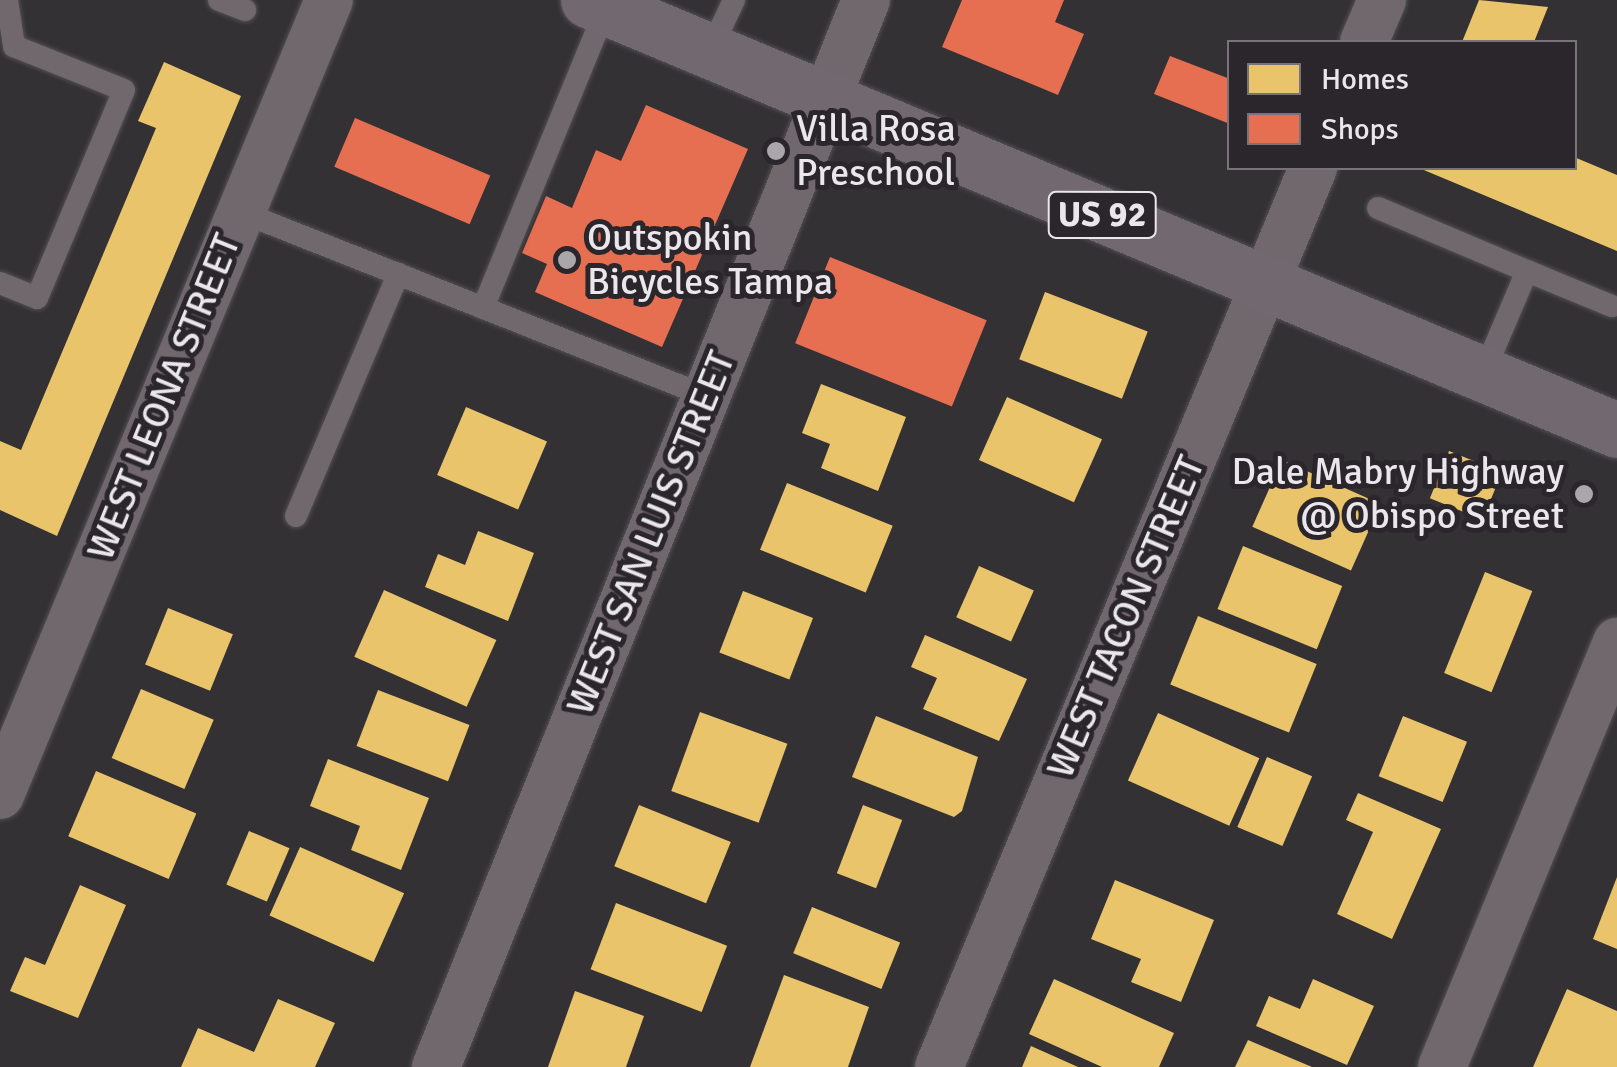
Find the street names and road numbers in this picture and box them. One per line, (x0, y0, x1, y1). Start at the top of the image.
road number: US 92 (1047, 185, 1157, 245)
street label: WEST LEONA STREET (78, 227, 250, 567)
street label: WEST SAN LUIS STREET (557, 345, 745, 721)
street label: WEST TACON STREET (1038, 449, 1214, 785)

